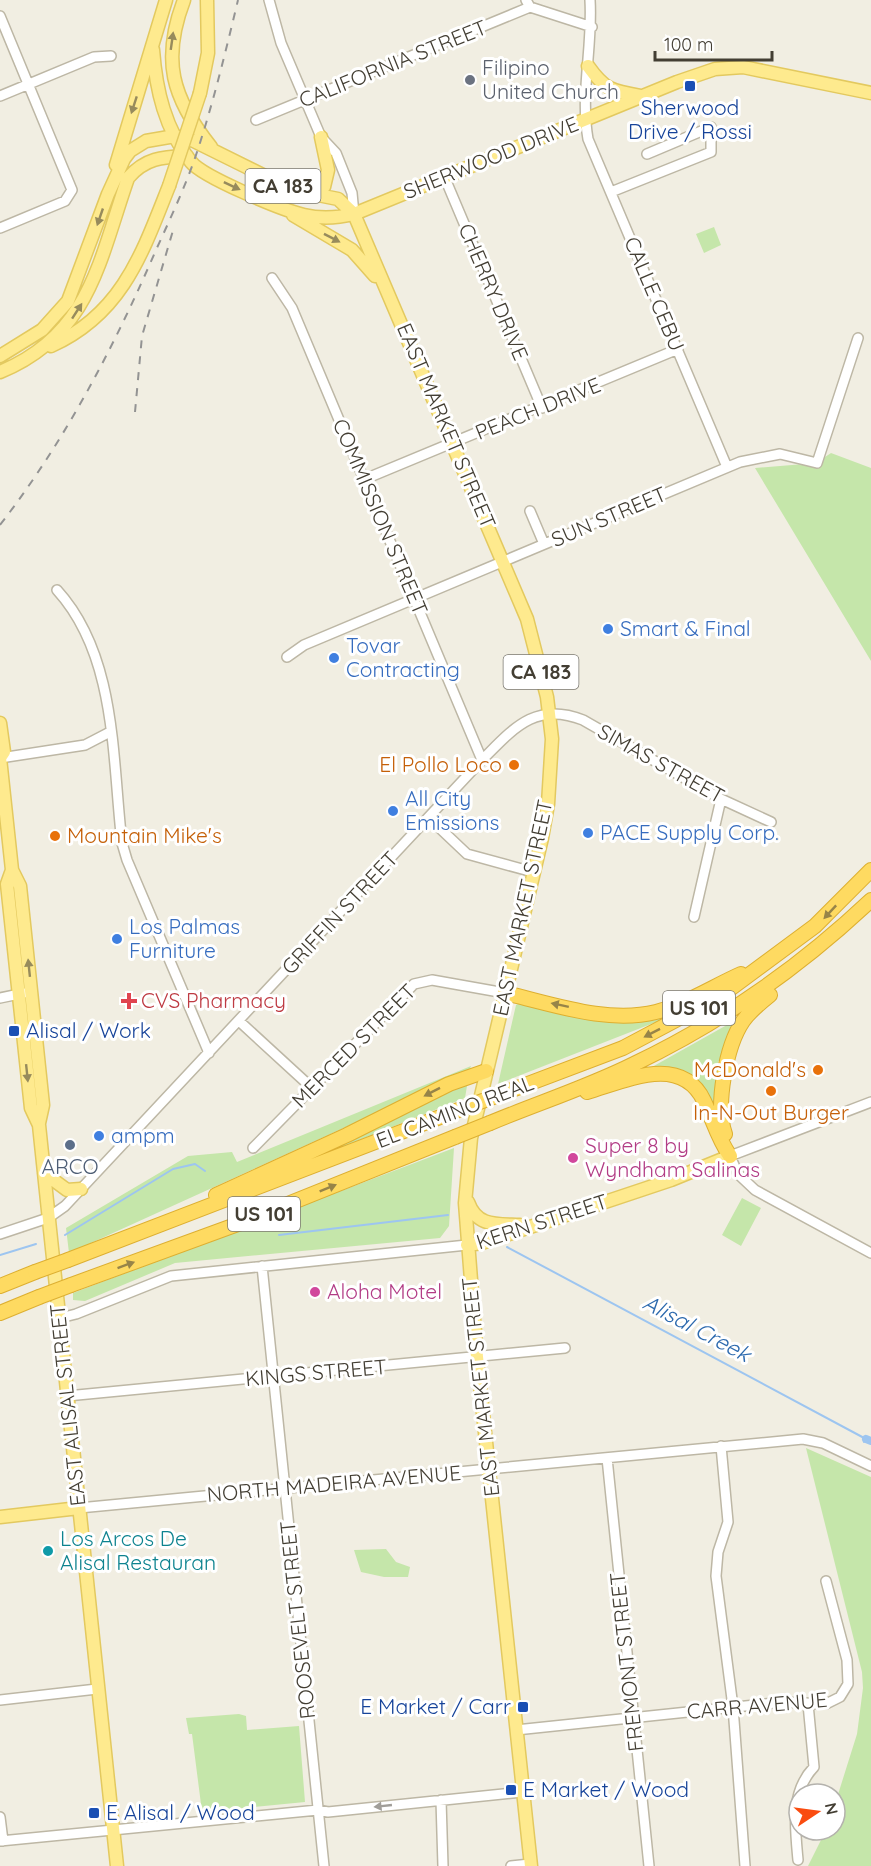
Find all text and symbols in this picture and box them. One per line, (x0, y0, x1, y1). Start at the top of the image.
street label: CALIFORNIA STREET (295, 13, 490, 113)
scale bar (655, 24, 772, 62)
one-way arrow (168, 31, 177, 50)
text: 100 m (664, 33, 713, 56)
place label: Filipino United Church (482, 54, 619, 104)
marker: Filipino United Church (463, 73, 477, 87)
marker: Sherwood Drive / Rossi (683, 79, 697, 93)
place label: Sherwood Drive / Rossi (628, 94, 752, 144)
one-way arrow (129, 96, 139, 114)
street label: SHERWOOD DRIVE (399, 110, 582, 204)
road number: CA 183 (246, 169, 320, 203)
one-way arrow (224, 181, 241, 190)
one-way arrow (94, 208, 104, 226)
street label: CHERRY DRIVE (453, 219, 534, 364)
street label: CALLE CEBU (619, 233, 691, 355)
one-way arrow (324, 234, 341, 243)
one-way arrow (71, 303, 82, 319)
street label: EAST MARKET STREET (392, 319, 502, 532)
street label: PEACH DRIVE (471, 371, 604, 445)
street label: COMMISSION STREET (328, 414, 434, 619)
street label: SUN STREET (547, 480, 670, 552)
place label: Smart & Final (620, 615, 751, 641)
marker: Smart & Final (601, 622, 615, 636)
place label: Tovar Contracting (346, 632, 460, 682)
marker: Tovar Contracting (327, 651, 341, 665)
road number: CA 183 (504, 655, 578, 689)
street label: SIMAS STREET (594, 718, 729, 809)
place label: El Pollo Loco (379, 751, 502, 777)
marker: El Pollo Loco (507, 758, 521, 772)
place label: All City Emissions (405, 785, 499, 835)
street label: EAST MARKET STREET (486, 797, 558, 1018)
marker: All City Emissions (386, 804, 400, 818)
place label: PACE Supply Corp. (600, 819, 779, 845)
place label: Mountain Mike's (67, 822, 222, 848)
marker: PACE Supply Corp. (581, 826, 595, 840)
marker: Mountain Mike's (48, 829, 62, 843)
street label: GRIFFIN STREET (276, 845, 403, 979)
one-way arrow (824, 904, 837, 919)
place label: Los Palmas Furniture (129, 913, 240, 963)
marker: Los Palmas Furniture (110, 932, 124, 946)
one-way arrow (24, 958, 33, 977)
street label: MERCED STREET (286, 978, 421, 1113)
place label: CVS Pharmacy (141, 987, 286, 1013)
road number: US 101 (663, 991, 735, 1025)
marker: CVS Pharmacy (122, 994, 136, 1008)
one-way arrow (550, 1000, 569, 1009)
place label: Alisal / Work (26, 1017, 151, 1043)
marker: Alisal / Work (7, 1024, 21, 1038)
one-way arrow (644, 1029, 661, 1038)
place label: McDonald's (694, 1056, 806, 1082)
marker: McDonald's (811, 1063, 825, 1077)
one-way arrow (23, 1064, 32, 1083)
street label: EL CAMINO REAL (372, 1069, 537, 1153)
marker: In-N-Out Burger (764, 1084, 778, 1098)
one-way arrow (423, 1087, 441, 1097)
place label: In-N-Out Burger (693, 1099, 849, 1125)
place label: ampm (111, 1122, 175, 1148)
marker: ampm (92, 1129, 106, 1143)
place label: Super 8 by Wyndham Salinas (585, 1132, 760, 1182)
marker: ARCO (63, 1138, 77, 1152)
marker: Super 8 by Wyndham Salinas (566, 1151, 580, 1165)
place label: ARCO (41, 1153, 99, 1179)
one-way arrow (319, 1183, 337, 1193)
street label: KERN STREET (473, 1188, 611, 1254)
road number: US 101 (228, 1197, 300, 1231)
one-way arrow (117, 1259, 135, 1269)
street label: EAST MARKET STREET (456, 1276, 504, 1498)
place label: Aloha Motel (327, 1278, 442, 1304)
marker: Aloha Motel (308, 1285, 322, 1299)
water label: Alisal Creek (638, 1288, 758, 1369)
street label: EAST ALISAL STREET (43, 1303, 91, 1507)
street label: KINGS STREET (244, 1353, 388, 1391)
street label: NORTH MADEIRA AVENUE (206, 1459, 462, 1507)
street label: ROOSEVELT STREET (274, 1520, 320, 1720)
place label: Los Arcos De Alisal Restauran (60, 1525, 216, 1575)
marker: Los Arcos De Alisal Restauran (41, 1544, 55, 1558)
street label: FREMONT STREET (604, 1571, 648, 1753)
street label: CARR AVENUE (686, 1686, 828, 1724)
place label: E Market / Carr (360, 1693, 511, 1719)
marker: E Market / Carr (516, 1700, 530, 1714)
place label: E Market / Wood (523, 1776, 689, 1802)
north arrow (787, 1782, 847, 1842)
marker: E Market / Wood (504, 1783, 518, 1797)
place label: E Alisal / Wood (106, 1799, 255, 1825)
one-way arrow (373, 1801, 392, 1811)
text: N (821, 1801, 843, 1817)
marker: E Alisal / Wood (87, 1806, 101, 1820)

